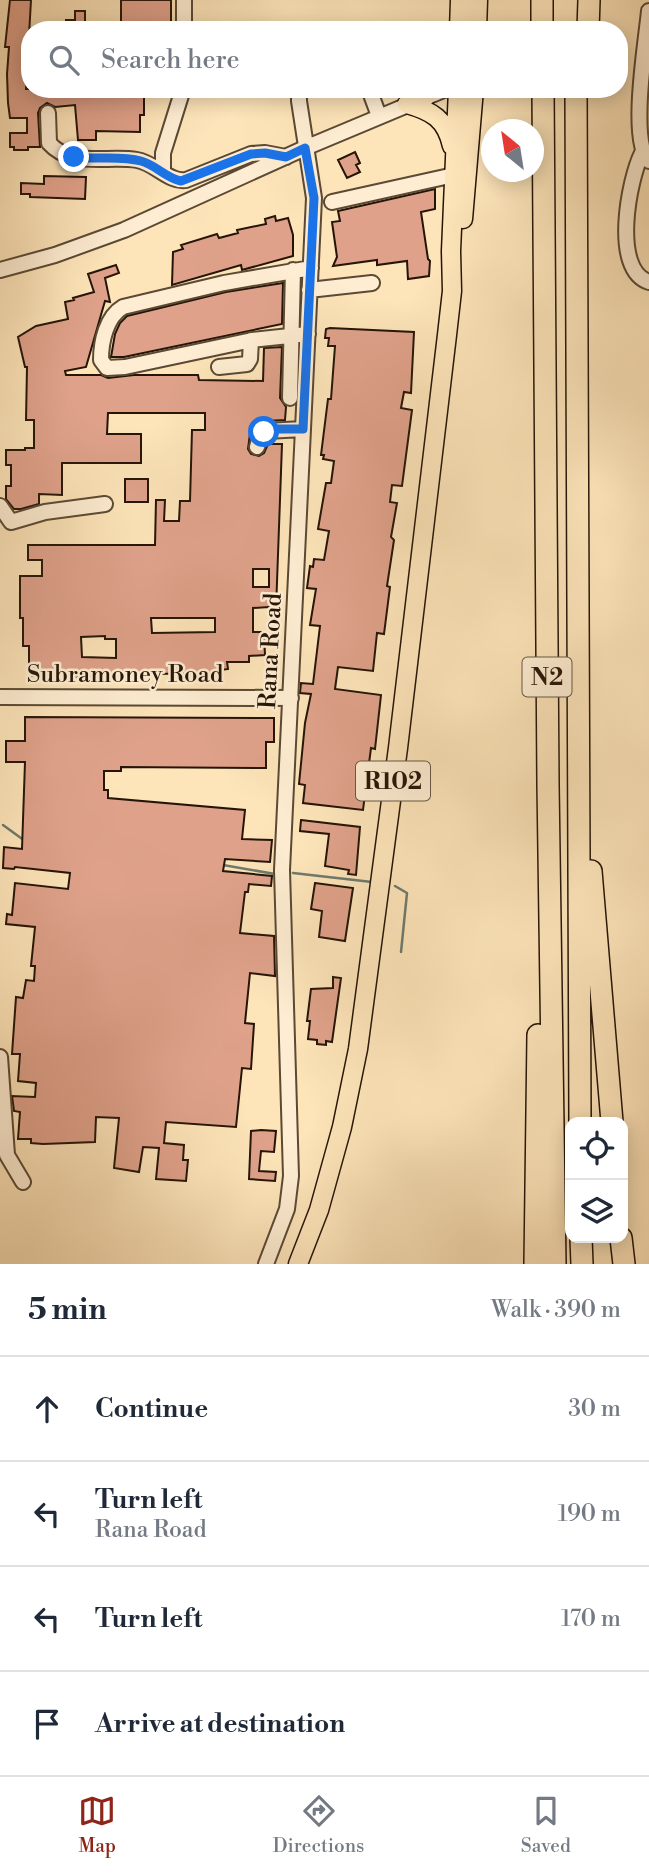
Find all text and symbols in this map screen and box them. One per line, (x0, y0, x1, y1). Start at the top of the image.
search box (21, 21, 628, 98)
icon: search (45, 41, 83, 79)
text: Search here (101, 44, 240, 76)
north arrow (481, 119, 544, 182)
route end (58, 141, 89, 172)
route start (248, 416, 279, 447)
street label: Rana Road (253, 592, 289, 710)
road number: N2 (522, 657, 572, 696)
street label: Subramoney Road (27, 660, 224, 690)
road number: R102 (356, 762, 430, 800)
map controls (565, 1117, 628, 1243)
button: locate (565, 1117, 628, 1180)
button: layers (565, 1180, 628, 1243)
text: 5 min (28, 1291, 107, 1329)
text: Walk · 390 m (491, 1296, 621, 1324)
icon: ahead (28, 1390, 66, 1428)
text: Continue (95, 1393, 208, 1425)
text: 30 m (568, 1395, 621, 1423)
text: Turn left (95, 1484, 203, 1516)
icon: left (28, 1495, 66, 1533)
text: 190 m (558, 1500, 621, 1528)
text: Rana Road (95, 1516, 207, 1544)
icon: left (28, 1600, 66, 1638)
text: Turn left (95, 1603, 203, 1635)
text: 170 m (561, 1605, 621, 1633)
icon: arrive (28, 1705, 66, 1743)
text: Arrive at destination (95, 1708, 345, 1740)
tab: Map (78, 1792, 116, 1858)
tab: Directions (273, 1792, 364, 1858)
tab: Saved (521, 1792, 571, 1858)

